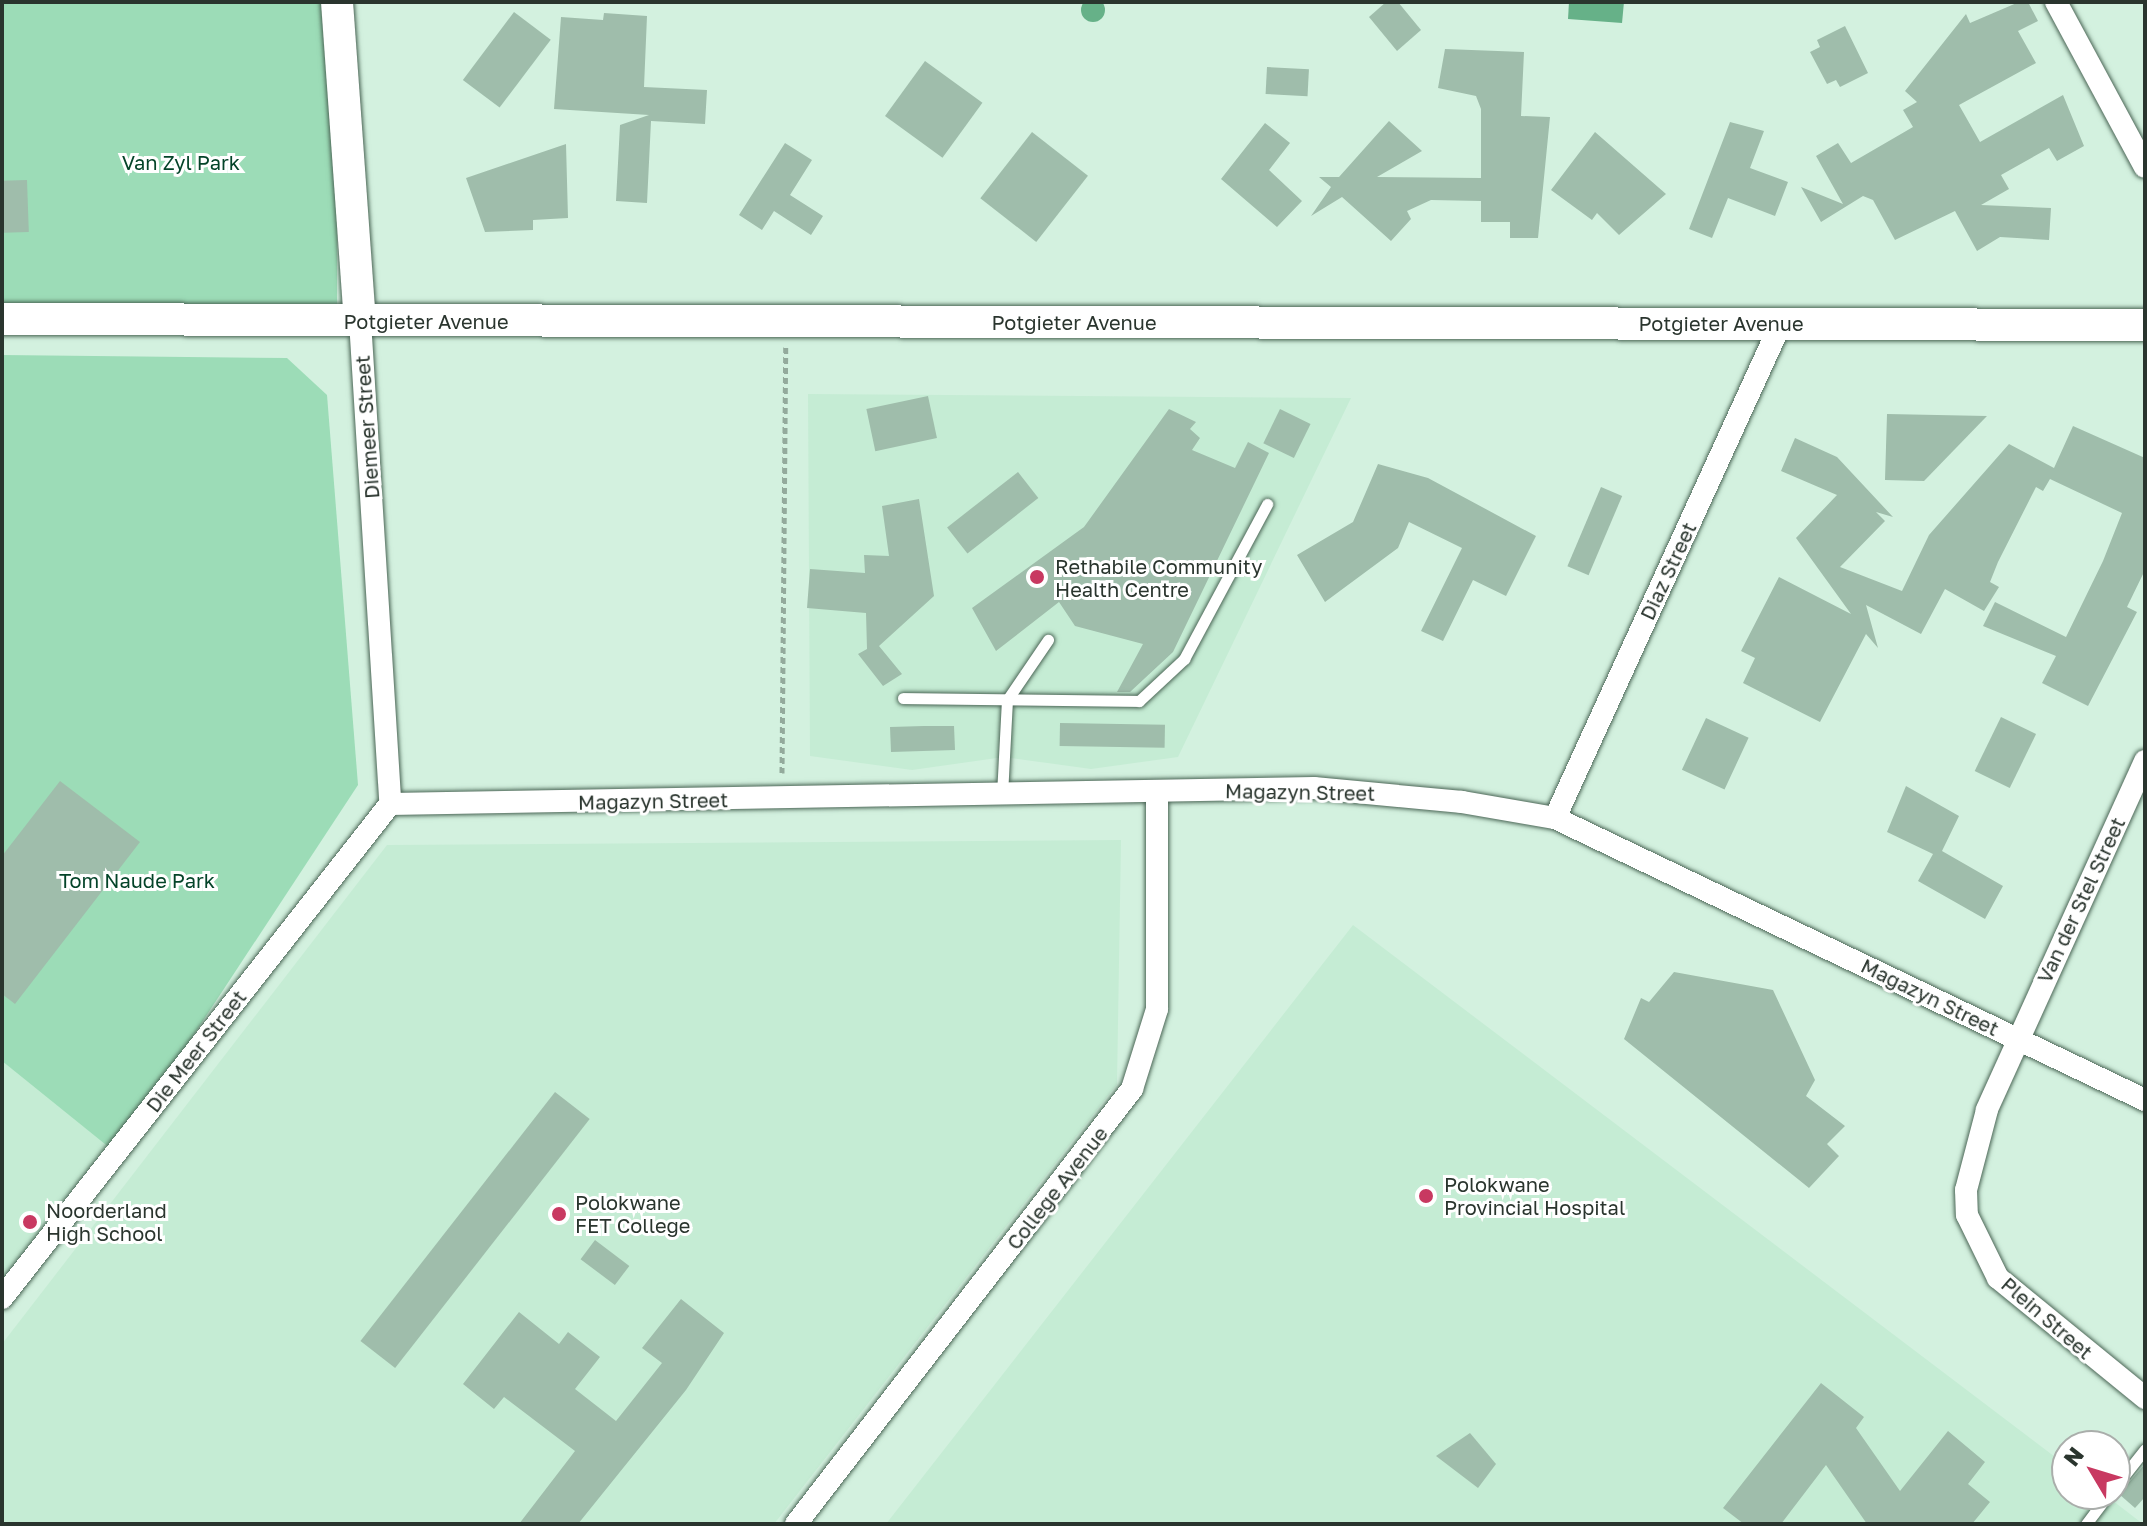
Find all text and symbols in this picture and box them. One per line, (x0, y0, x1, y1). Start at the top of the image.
park label: Van Zyl Park (122, 150, 240, 174)
street label: Potgieter Avenue (343, 309, 509, 333)
street label: Potgieter Avenue (991, 310, 1157, 334)
street label: Potgieter Avenue (1638, 311, 1804, 335)
street label: Diemeer Street (350, 354, 384, 500)
street label: Diaz Street (1635, 518, 1701, 624)
place label: Rethabile Community Health Centre (1055, 554, 1262, 601)
marker: Rethabile Community Health Centre (1026, 566, 1048, 588)
street label: Magazyn Street (1225, 779, 1375, 805)
street label: Magazyn Street (578, 788, 728, 814)
street label: Van der Stel Street (2032, 813, 2130, 987)
park label: Tom Naude Park (59, 868, 215, 892)
street label: Magazyn Street (1857, 953, 2003, 1041)
street label: Die Meer Street (141, 985, 251, 1117)
street label: College Avenue (1002, 1122, 1112, 1254)
place label: Polokwane Provincial Hospital (1444, 1172, 1625, 1219)
marker: Polokwane Provincial Hospital (1415, 1185, 1437, 1207)
place label: Polokwane FET College (575, 1190, 690, 1237)
place label: Noorderland High School (46, 1198, 167, 1245)
marker: Polokwane FET College (550, 1205, 568, 1223)
marker: Noorderland High School (21, 1213, 39, 1231)
street label: Plein Street (1997, 1272, 2097, 1364)
north arrow (2051, 1430, 2131, 1510)
text: N (2057, 1441, 2089, 1471)

